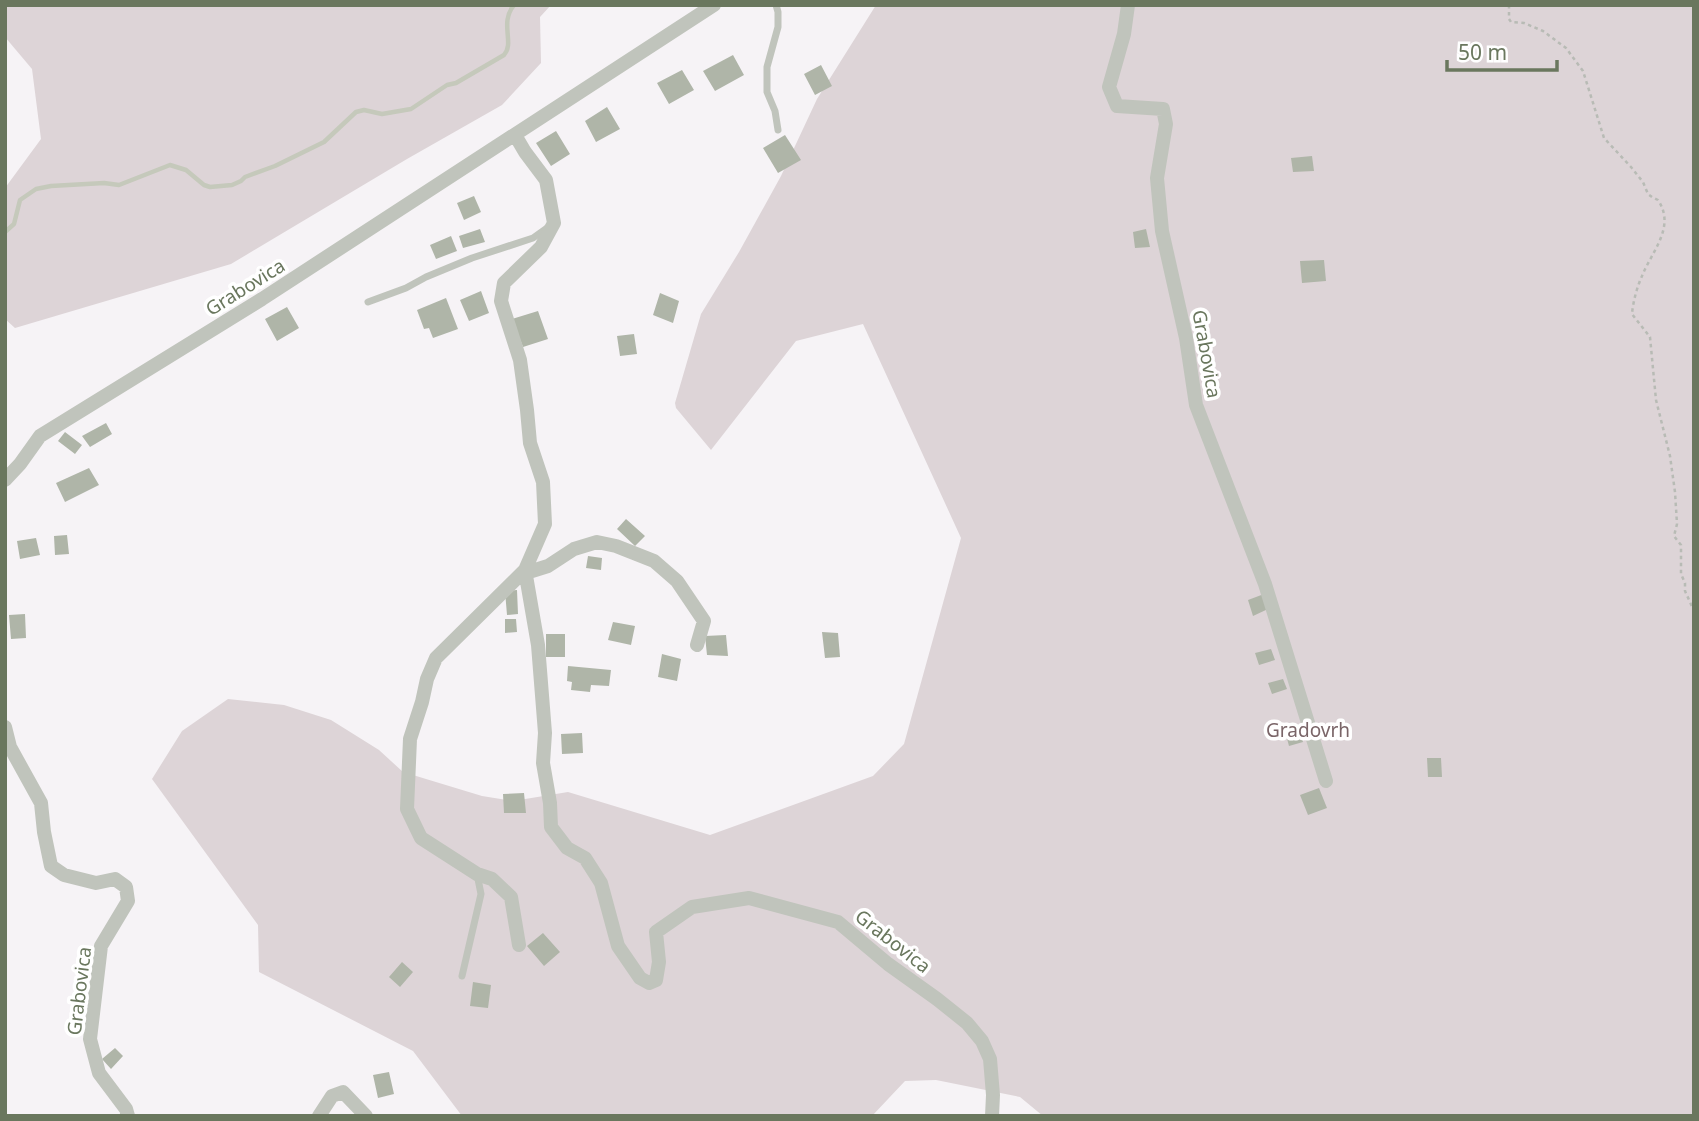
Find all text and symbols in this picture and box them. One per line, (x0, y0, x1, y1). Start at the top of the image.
scale bar (1447, 28, 1557, 72)
text: 50 m (1458, 38, 1507, 66)
street label: Grabovica (200, 252, 290, 322)
street label: Grabovica (1186, 308, 1228, 400)
park label: Gradovrh (1266, 717, 1350, 743)
street label: Grabovica (850, 903, 936, 979)
street label: Grabovica (61, 945, 97, 1037)

